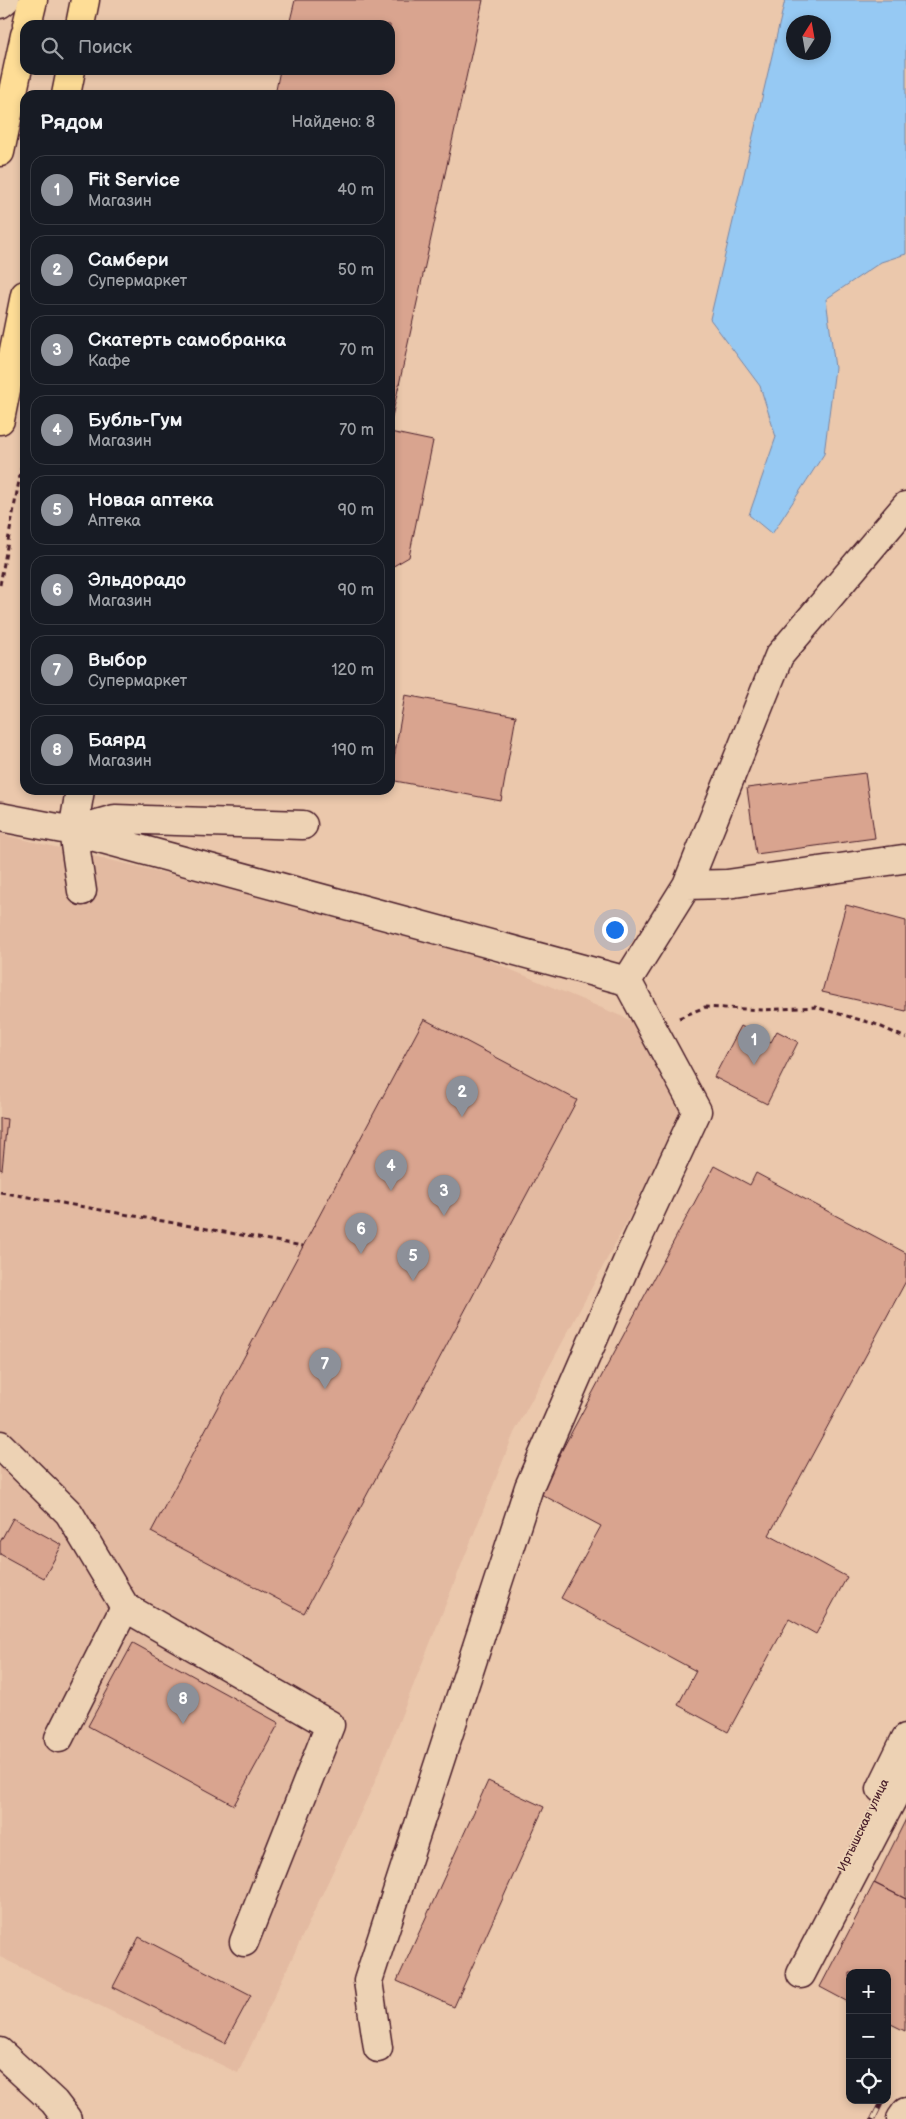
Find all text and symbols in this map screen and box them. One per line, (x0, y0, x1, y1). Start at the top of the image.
north arrow (786, 15, 831, 60)
search box (20, 20, 395, 75)
icon: search (38, 34, 66, 62)
text: Поиск (78, 36, 132, 59)
text: Рядом (40, 110, 103, 135)
text: Найдено: 8 (292, 113, 375, 132)
text: Fit Service (88, 169, 180, 192)
text: 1 (54, 181, 60, 200)
text: 40 m (337, 181, 374, 200)
text: Магазин (88, 192, 152, 211)
text: Самбери (88, 249, 169, 272)
text: 2 (52, 261, 62, 280)
text: 50 m (338, 261, 374, 280)
text: Супермаркет (88, 272, 187, 291)
text: Скатерть самобранка (88, 329, 286, 352)
text: 3 (52, 341, 62, 360)
text: 70 m (339, 341, 374, 360)
text: Кафе (88, 352, 130, 371)
text: Бубль-Гум (88, 409, 182, 432)
text: 4 (52, 421, 62, 440)
text: 70 m (339, 421, 374, 440)
text: Магазин (88, 432, 152, 451)
text: Новая аптека (88, 489, 213, 512)
text: 5 (52, 501, 62, 520)
text: 90 m (338, 501, 374, 520)
text: Аптека (88, 512, 141, 531)
text: Эльдорадо (88, 569, 186, 592)
text: 6 (52, 581, 62, 600)
text: 90 m (338, 581, 374, 600)
text: Магазин (88, 592, 152, 611)
text: Выбор (88, 649, 147, 672)
text: 7 (53, 661, 61, 680)
text: 120 m (331, 661, 374, 680)
text: Супермаркет (88, 672, 187, 691)
text: Баярд (88, 729, 146, 752)
text: 8 (52, 741, 62, 760)
text: 190 m (332, 741, 374, 760)
text: Магазин (88, 752, 152, 771)
your location (602, 917, 628, 943)
pin: 1 (738, 1024, 770, 1065)
pin: 2 (446, 1076, 478, 1117)
pin: 4 (375, 1150, 407, 1191)
pin: 3 (428, 1175, 460, 1216)
pin: 6 (345, 1213, 377, 1254)
pin: 5 (397, 1240, 429, 1281)
pin: 7 (309, 1348, 341, 1389)
pin: 8 (167, 1683, 199, 1724)
street label: Иртышская улица (835, 1776, 892, 1874)
map controls (846, 1969, 891, 2104)
button: + (846, 1969, 891, 2014)
button: − (846, 2014, 891, 2059)
button: locate (846, 2059, 891, 2104)

